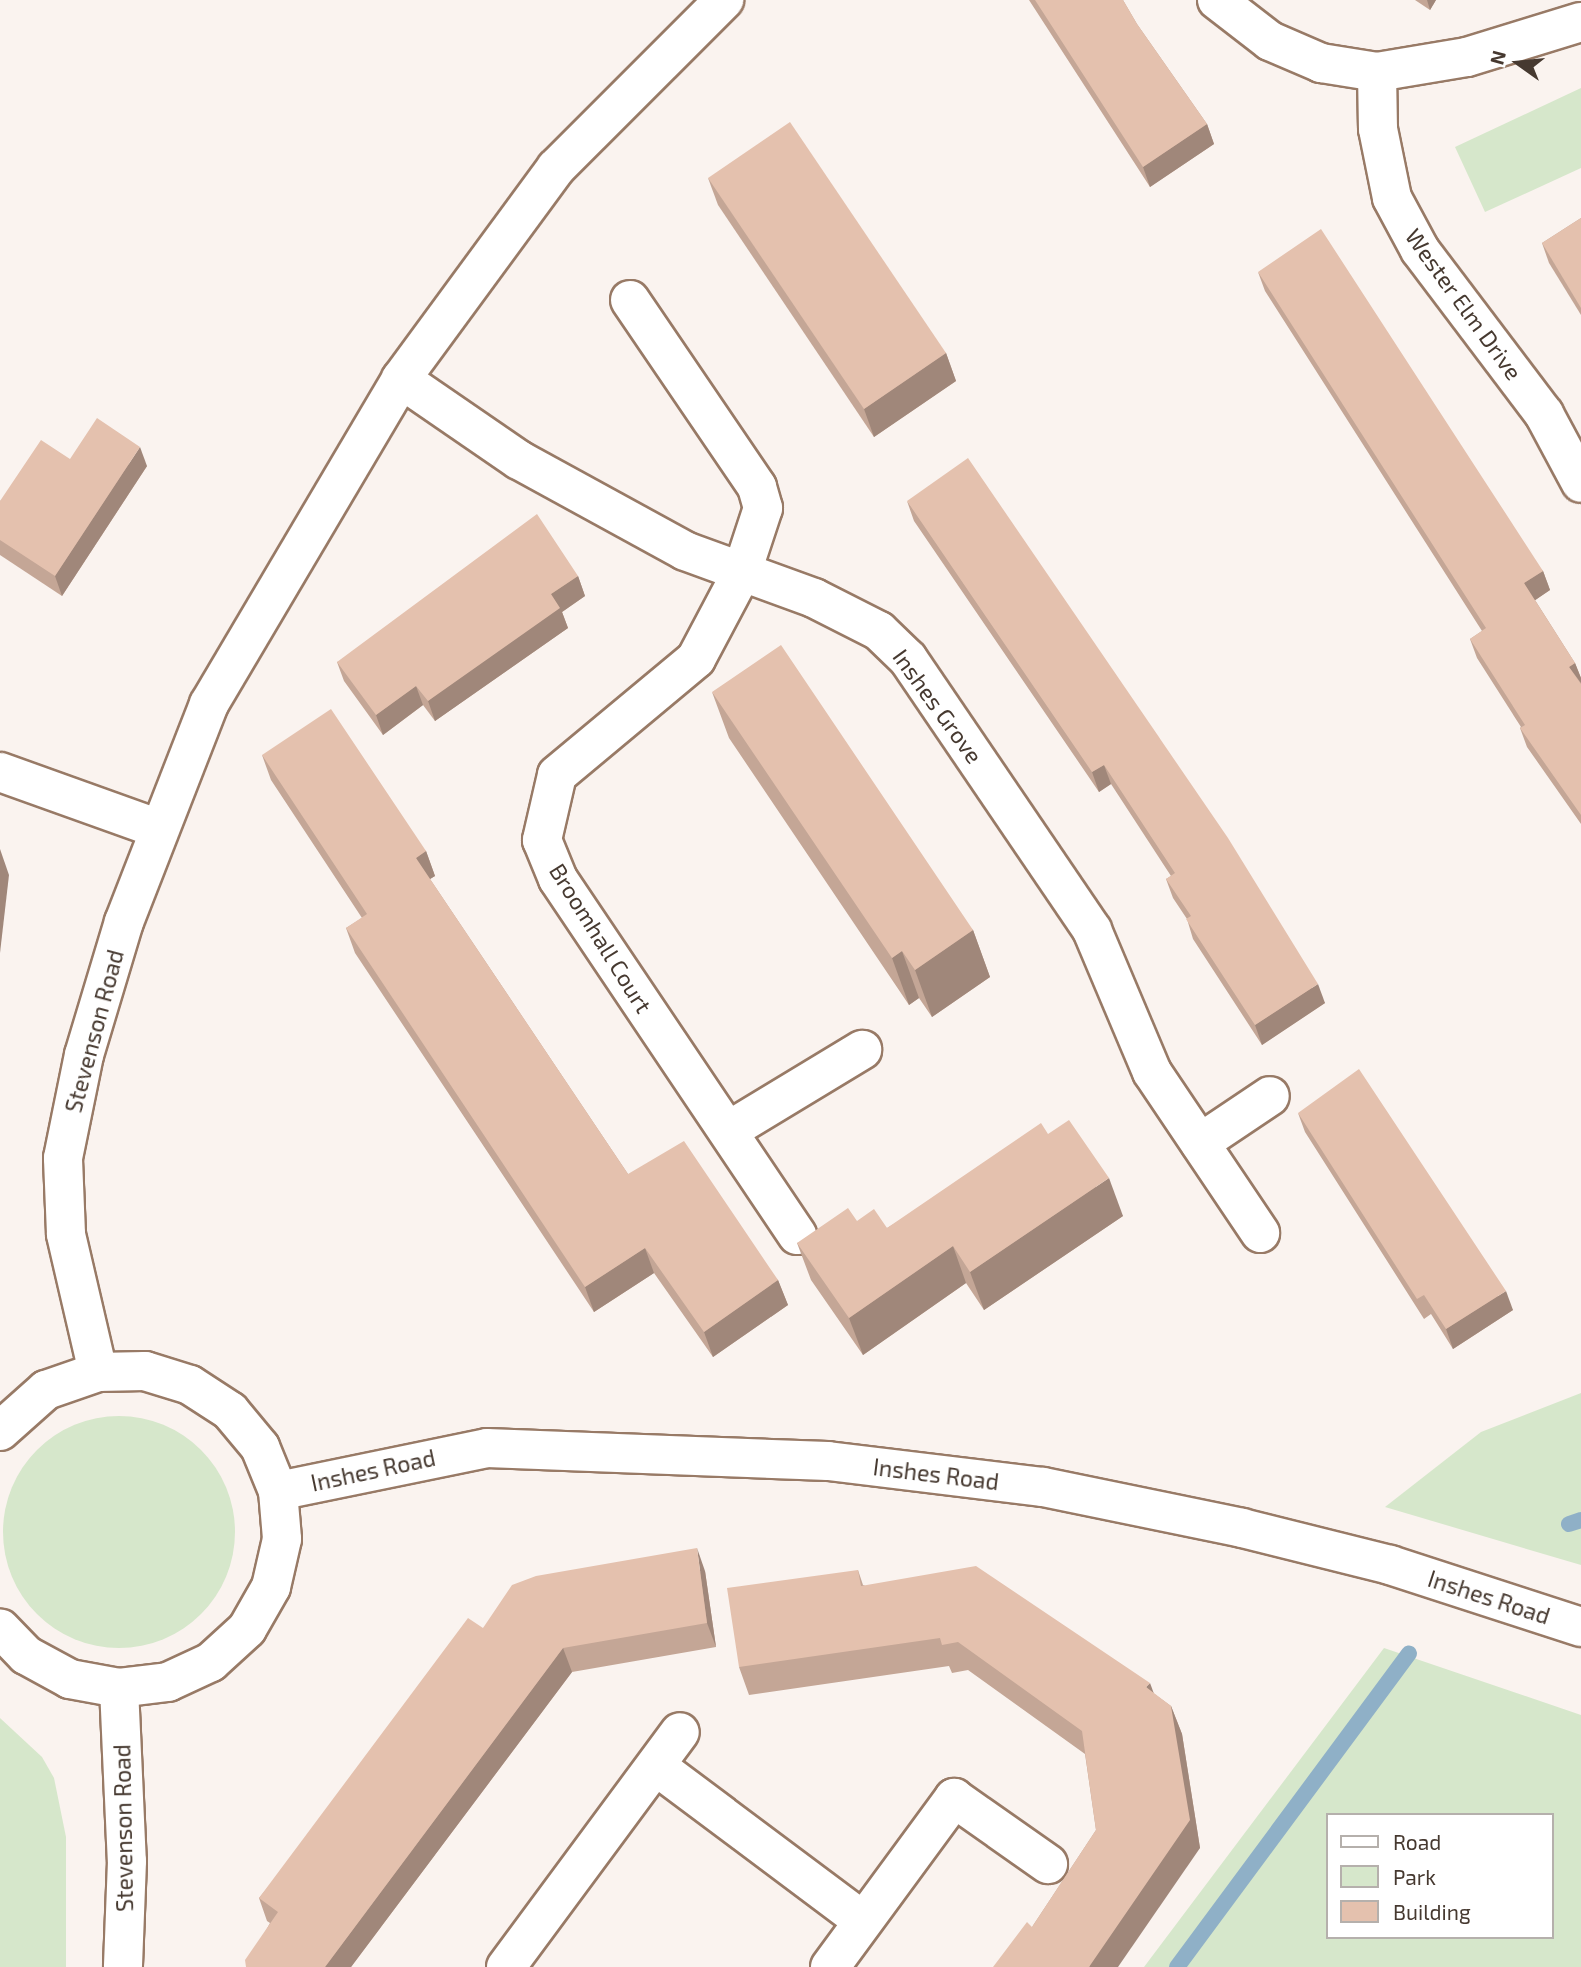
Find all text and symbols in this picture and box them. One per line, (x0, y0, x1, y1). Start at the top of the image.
north arrow (1483, 28, 1553, 98)
text: N (1484, 48, 1510, 67)
street label: Wester Elm Drive (1400, 223, 1528, 385)
street label: Inshes Grove (887, 644, 989, 768)
street label: Broomhall Court (544, 858, 658, 1018)
street label: Stevenson Road (59, 946, 129, 1116)
street label: Inshes Road (308, 1443, 438, 1497)
street label: Inshes Road (872, 1453, 1000, 1495)
street label: Inshes Road (1425, 1564, 1553, 1630)
street label: Stevenson Road (108, 1744, 138, 1912)
legend (1326, 1813, 1553, 1939)
text: Road (1393, 1829, 1441, 1854)
text: Park (1393, 1864, 1436, 1889)
text: Building (1393, 1899, 1471, 1924)

